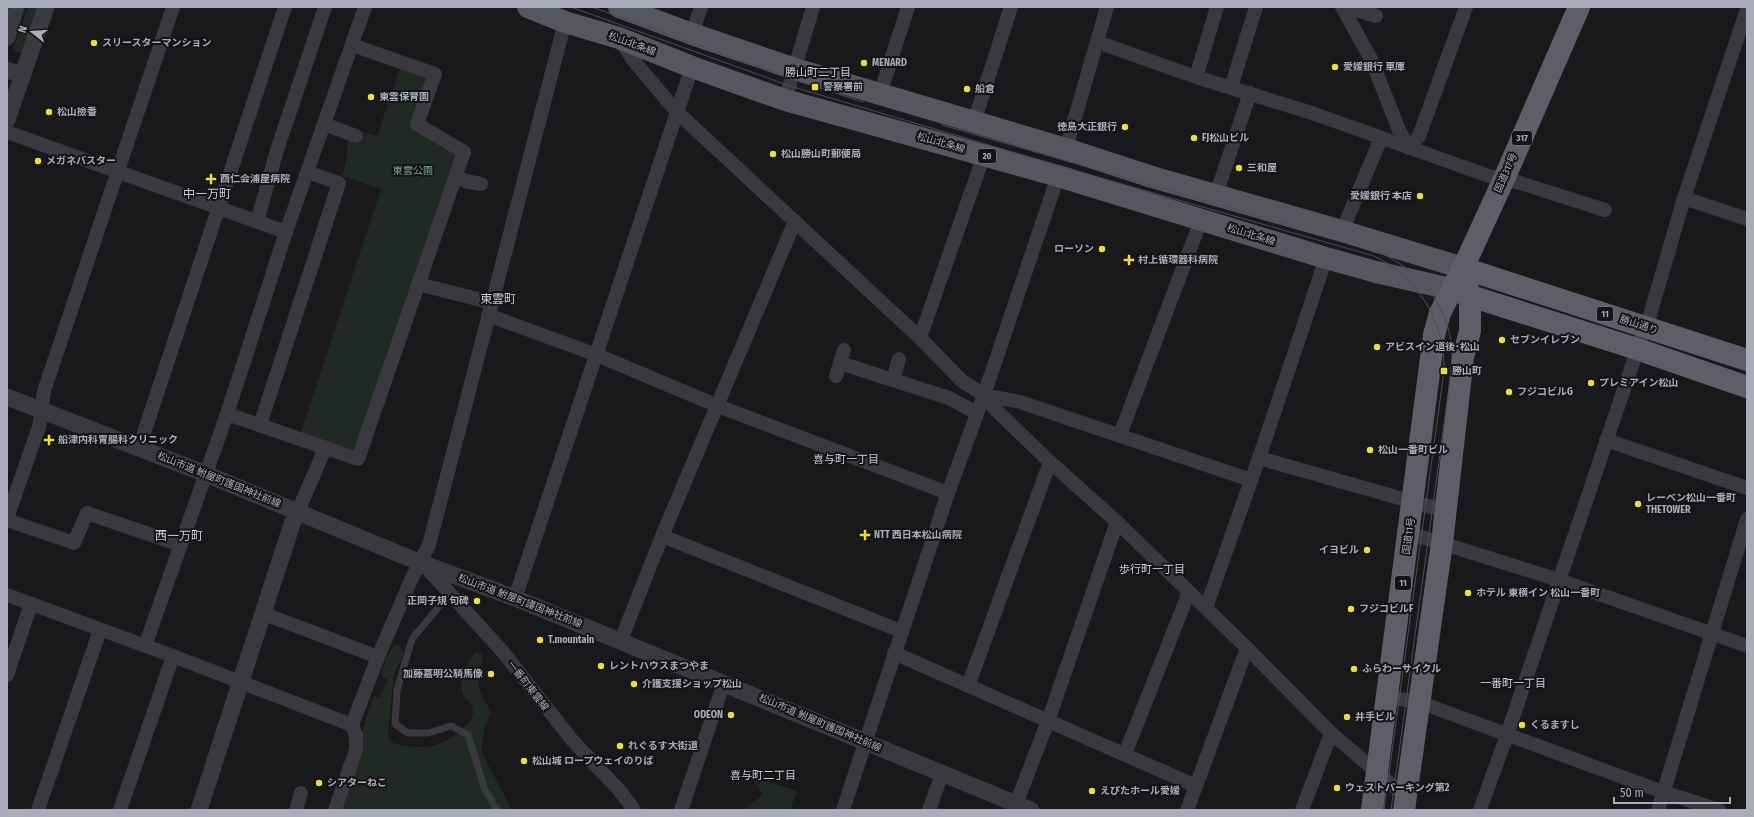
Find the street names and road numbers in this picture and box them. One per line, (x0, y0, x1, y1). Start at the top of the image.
street label: 松山北条線 (606, 30, 658, 58)
street label: 松山北条線 (915, 130, 967, 156)
road number: 317 (1512, 131, 1532, 145)
road number: 20 (978, 149, 996, 163)
street label: 国道317号 (1492, 151, 1520, 195)
street label: 松山北条線 (1225, 222, 1277, 248)
road number: 11 (1597, 307, 1613, 321)
street label: 勝山通り (1618, 313, 1660, 337)
street label: 松山市道 鮒屋町護国神社前線 (155, 450, 283, 510)
street label: 国道11号 (1400, 517, 1418, 555)
street label: 松山市道 鮒屋町護国神社前線 (456, 572, 584, 630)
road number: 11 (1395, 576, 1411, 590)
street label: 一番町東雲線 (505, 659, 551, 713)
street label: 松山市道 鮒屋町護国神社前線 (757, 692, 883, 754)

